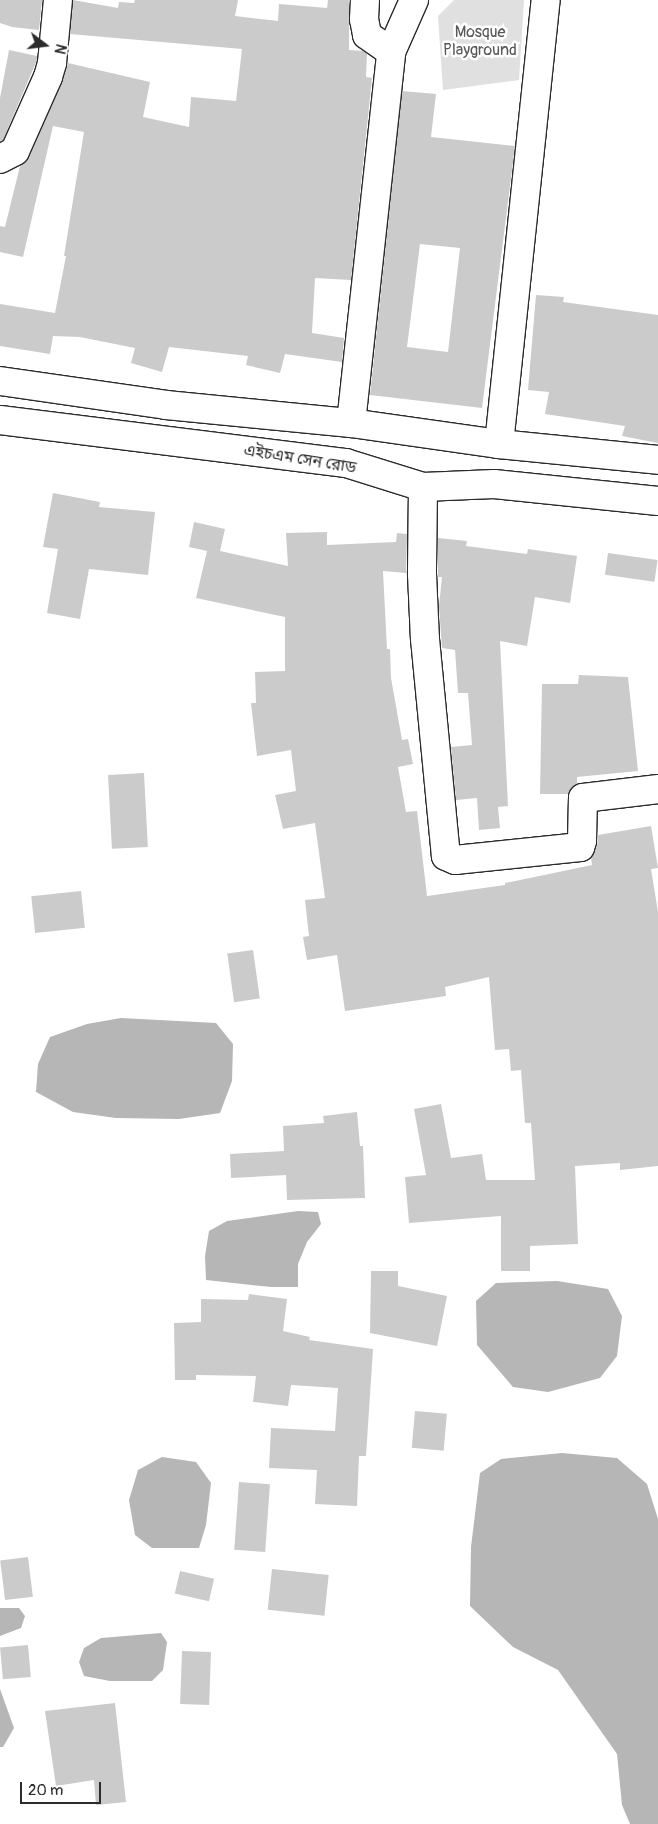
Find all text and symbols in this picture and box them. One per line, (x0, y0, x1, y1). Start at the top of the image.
north arrow (20, 20, 70, 70)
park label: Mosque Playground (443, 22, 517, 60)
text: N (51, 42, 69, 56)
street label: এইচএম সেন রোড (242, 441, 358, 477)
scale bar (22, 1772, 104, 1804)
text: 20 m (28, 1781, 63, 1800)

